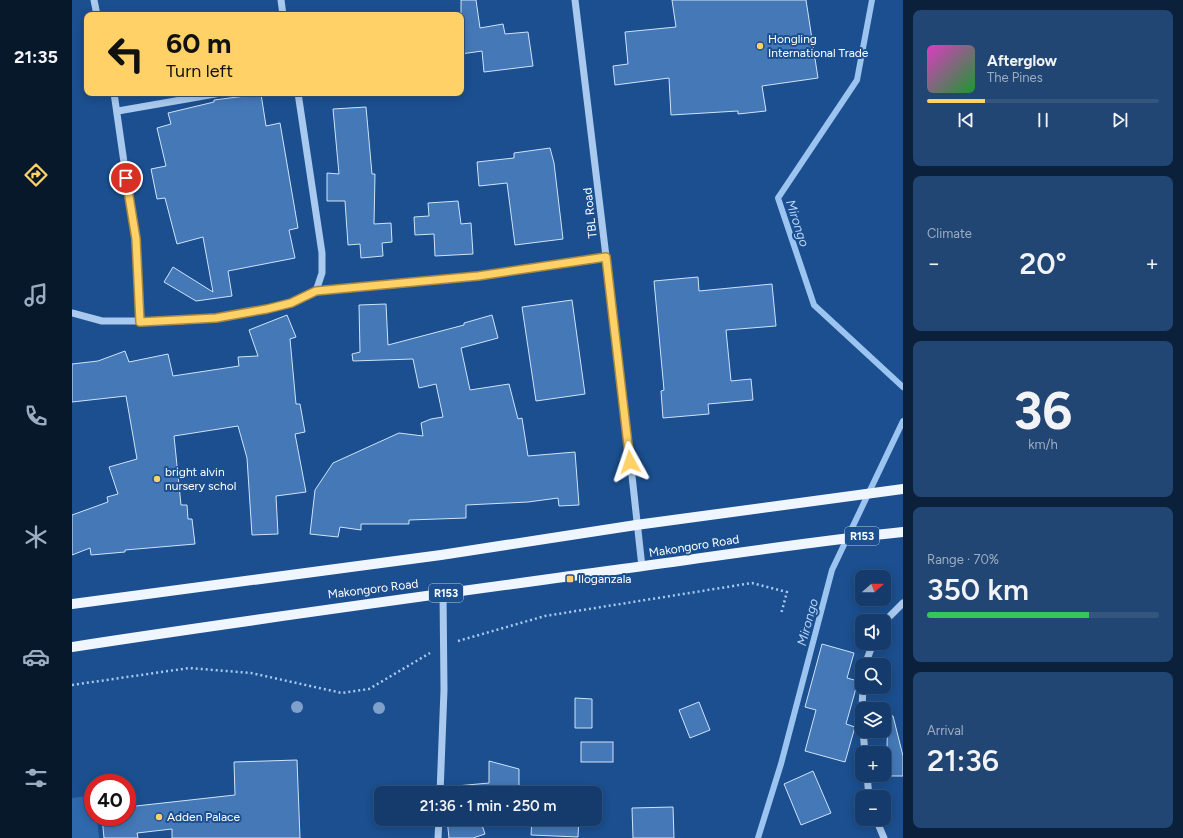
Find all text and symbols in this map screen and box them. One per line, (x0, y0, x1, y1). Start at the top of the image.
text: 60 m (166, 26, 231, 60)
icon: left (100, 28, 152, 80)
place label: Hongling International Trade (768, 32, 869, 60)
marker: Hongling International Trade (755, 41, 765, 51)
text: 21:35 (14, 46, 58, 68)
text: Afterglow (987, 52, 1057, 70)
text: Turn left (166, 60, 233, 82)
text: The Pines (987, 70, 1043, 85)
icon: previous (955, 109, 977, 131)
icon: pause (1032, 109, 1054, 131)
icon: next (1109, 109, 1131, 131)
icon: directions (22, 161, 50, 189)
pin (109, 161, 143, 195)
icon: arrive (115, 167, 137, 189)
street label: TBL Road (580, 187, 600, 239)
water label: Mirongo (783, 198, 812, 249)
text: Climate (927, 226, 972, 241)
text: 20° (1019, 245, 1067, 282)
text: − (927, 250, 941, 277)
text: + (1145, 250, 1159, 277)
icon: music (22, 281, 50, 309)
text: 36 (1013, 380, 1073, 442)
icon: phone (22, 402, 50, 430)
text: km/h (1028, 437, 1058, 452)
position arrow (609, 441, 651, 483)
place label: bright alvin nursery schol (165, 465, 236, 493)
marker: bright alvin nursery schol (152, 474, 162, 484)
icon: climate (22, 523, 50, 551)
road number: R153 (845, 527, 879, 545)
street label: Makongoro Road (648, 532, 740, 560)
text: Range · 70% (927, 552, 999, 567)
north arrow (855, 570, 891, 606)
map controls (855, 570, 891, 826)
text: 350 km (927, 571, 1029, 608)
place label: Iloganzala (578, 572, 631, 586)
marker: Iloganzala (565, 574, 575, 584)
street label: Makongoro Road (327, 576, 419, 602)
road number: R153 (429, 584, 463, 602)
water label: Mirongo (794, 596, 821, 647)
button: sound (855, 614, 891, 650)
icon: car (22, 643, 50, 671)
button: search (855, 658, 891, 694)
button: layers (855, 702, 891, 738)
text: Arrival (927, 723, 964, 738)
text: 21:36 (927, 742, 999, 779)
button: + (855, 746, 891, 782)
icon: filters (22, 764, 50, 792)
speed limit sign: 40 (84, 774, 136, 826)
button: − (855, 790, 891, 826)
text: 21:36 · 1 min · 250 m (420, 797, 556, 815)
place label: Adden Palace (167, 810, 241, 824)
marker: Adden Palace (154, 812, 164, 822)

